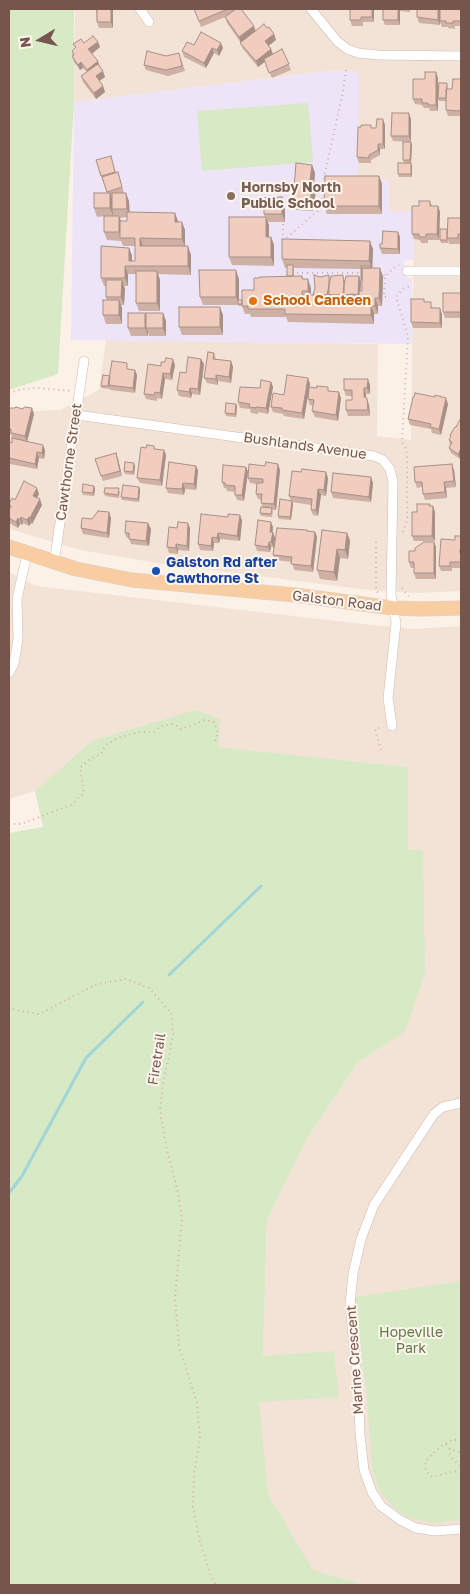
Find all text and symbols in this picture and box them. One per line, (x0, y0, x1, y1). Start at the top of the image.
north arrow (15, 15, 65, 65)
text: N (15, 36, 34, 49)
place label: Hornsby North Public School (241, 180, 341, 212)
marker: Hornsby North Public School (225, 190, 237, 202)
place label: School Canteen (263, 293, 371, 309)
marker: School Canteen (247, 295, 259, 307)
street label: Cawthorne Street (52, 402, 86, 522)
street label: Bushlands Avenue (243, 429, 367, 463)
place label: Galston Rd after Cawthorne St (166, 555, 277, 588)
marker: Galston Rd after Cawthorne St (150, 565, 162, 577)
street label: Galston Road (291, 587, 383, 615)
street label: Firetrail (145, 1032, 169, 1086)
street label: Marine Crescent (343, 1305, 367, 1415)
park label: Hopeville Park (379, 1325, 443, 1358)

